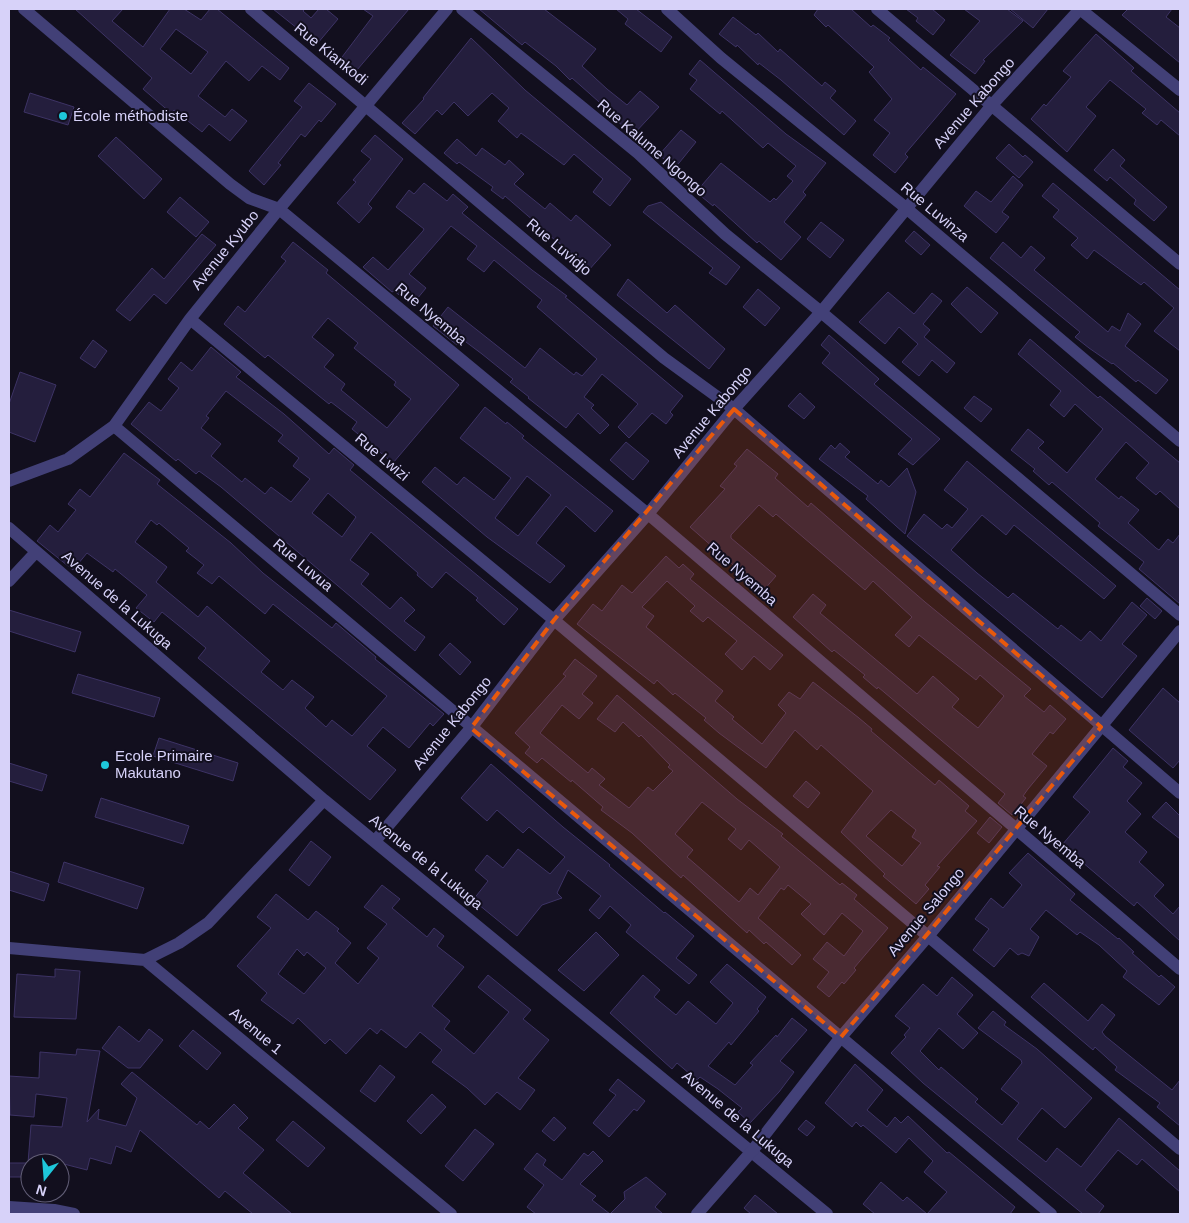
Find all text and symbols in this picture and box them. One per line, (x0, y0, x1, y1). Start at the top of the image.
street label: Rue Kiankodi (291, 19, 371, 88)
street label: Avenue Kabongo (930, 54, 1018, 152)
street label: Rue Kalume Ngongo (594, 96, 710, 200)
place label: École méthodiste (73, 107, 188, 124)
marker: École méthodiste (57, 110, 69, 122)
street label: Rue Luvinza (898, 178, 973, 245)
street label: Avenue Kyubo (187, 207, 262, 293)
street label: Rue Luvidjo (524, 215, 595, 279)
street label: Rue Nyemba (392, 279, 471, 349)
street label: Avenue Kabongo (668, 362, 755, 461)
street label: Rue Lwizi (352, 429, 413, 484)
street label: Rue Luvua (270, 535, 337, 595)
street label: Rue Nyemba (704, 538, 781, 609)
street label: Avenue de la Lukuga (59, 547, 176, 653)
street label: Avenue Kabongo (409, 673, 494, 773)
place label: Ecole Primaire Makutano (115, 747, 213, 781)
marker: Ecole Primaire Makutano (99, 759, 111, 771)
street label: Rue Nyemba (1011, 802, 1090, 872)
street label: Avenue de la Lukuga (366, 811, 487, 913)
street label: Avenue Salongo (884, 864, 967, 959)
street label: Avenue 1 (227, 1004, 286, 1057)
street label: Avenue de la Lukuga (679, 1067, 798, 1171)
north arrow (20, 1153, 70, 1203)
text: N (34, 1181, 48, 1200)

